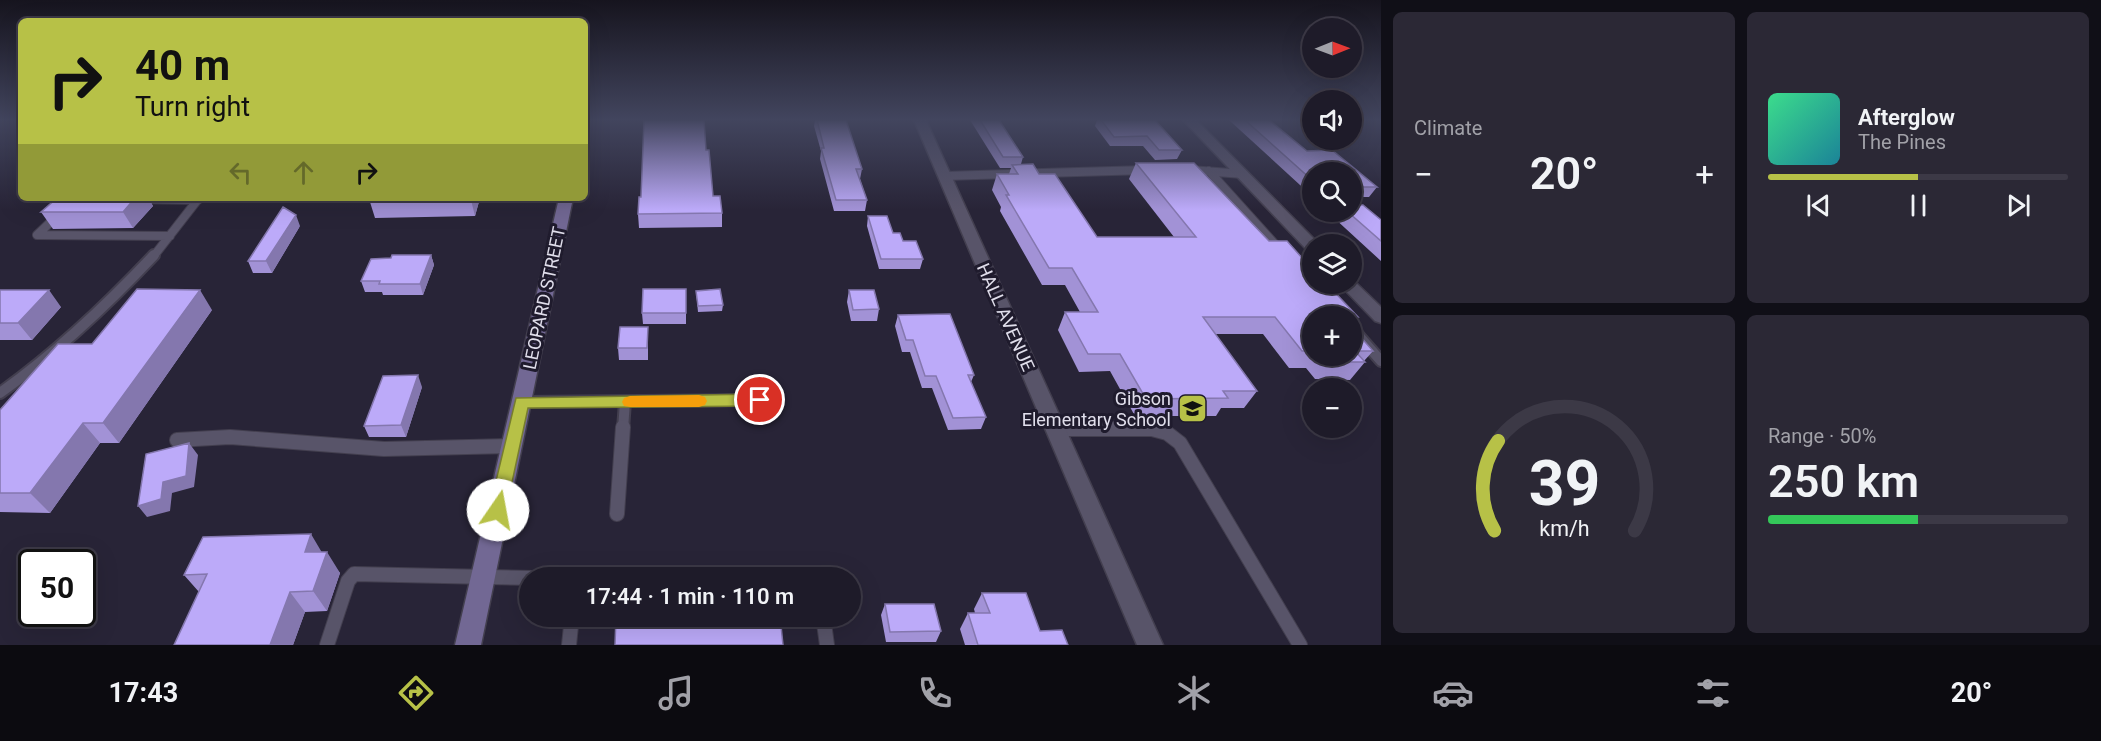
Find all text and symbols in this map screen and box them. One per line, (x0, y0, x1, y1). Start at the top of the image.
north arrow (1302, 18, 1362, 78)
map controls (1302, 18, 1362, 438)
text: 40 m (135, 41, 230, 90)
icon: right (36, 42, 114, 120)
button: sound (1302, 90, 1362, 150)
text: Turn right (135, 91, 250, 123)
text: Afterglow (1858, 105, 1955, 130)
text: Climate (1414, 116, 1482, 140)
text: The Pines (1858, 130, 1946, 154)
text: 20° (1530, 147, 1598, 200)
text: − (1414, 155, 1433, 194)
text: + (1695, 155, 1714, 194)
icon: left (224, 156, 257, 189)
icon: ahead (287, 156, 320, 189)
icon: right (350, 156, 383, 189)
button: search (1302, 162, 1362, 222)
icon: previous (1802, 189, 1835, 222)
icon: pause (1902, 189, 1935, 222)
icon: next (2002, 189, 2035, 222)
street label: LEOPARD STREET (519, 224, 569, 371)
button: layers (1302, 234, 1362, 294)
street label: HALL AVENUE (973, 260, 1039, 374)
button: + (1302, 306, 1362, 366)
pin (734, 374, 785, 425)
button: − (1302, 378, 1362, 438)
icon: arrive (743, 383, 776, 416)
place label: Gibson Elementary School (1022, 388, 1171, 430)
school or university icon: Gibson Elementary School (1176, 392, 1208, 424)
text: Range · 50% (1768, 424, 1876, 448)
text: 39 (1528, 447, 1600, 520)
text: 250 km (1768, 455, 1919, 508)
position arrow (466, 478, 530, 542)
text: km/h (1539, 516, 1589, 541)
speed limit sign: 50 (18, 549, 96, 627)
text: 17:44 · 1 min · 110 m (586, 584, 794, 609)
icon: directions (395, 672, 437, 714)
icon: music (655, 672, 697, 714)
icon: phone (914, 672, 956, 714)
icon: climate (1173, 672, 1215, 714)
icon: car (1432, 672, 1474, 714)
icon: filters (1692, 672, 1734, 714)
text: 17:43 (109, 677, 178, 709)
text: 20° (1951, 677, 1992, 709)

